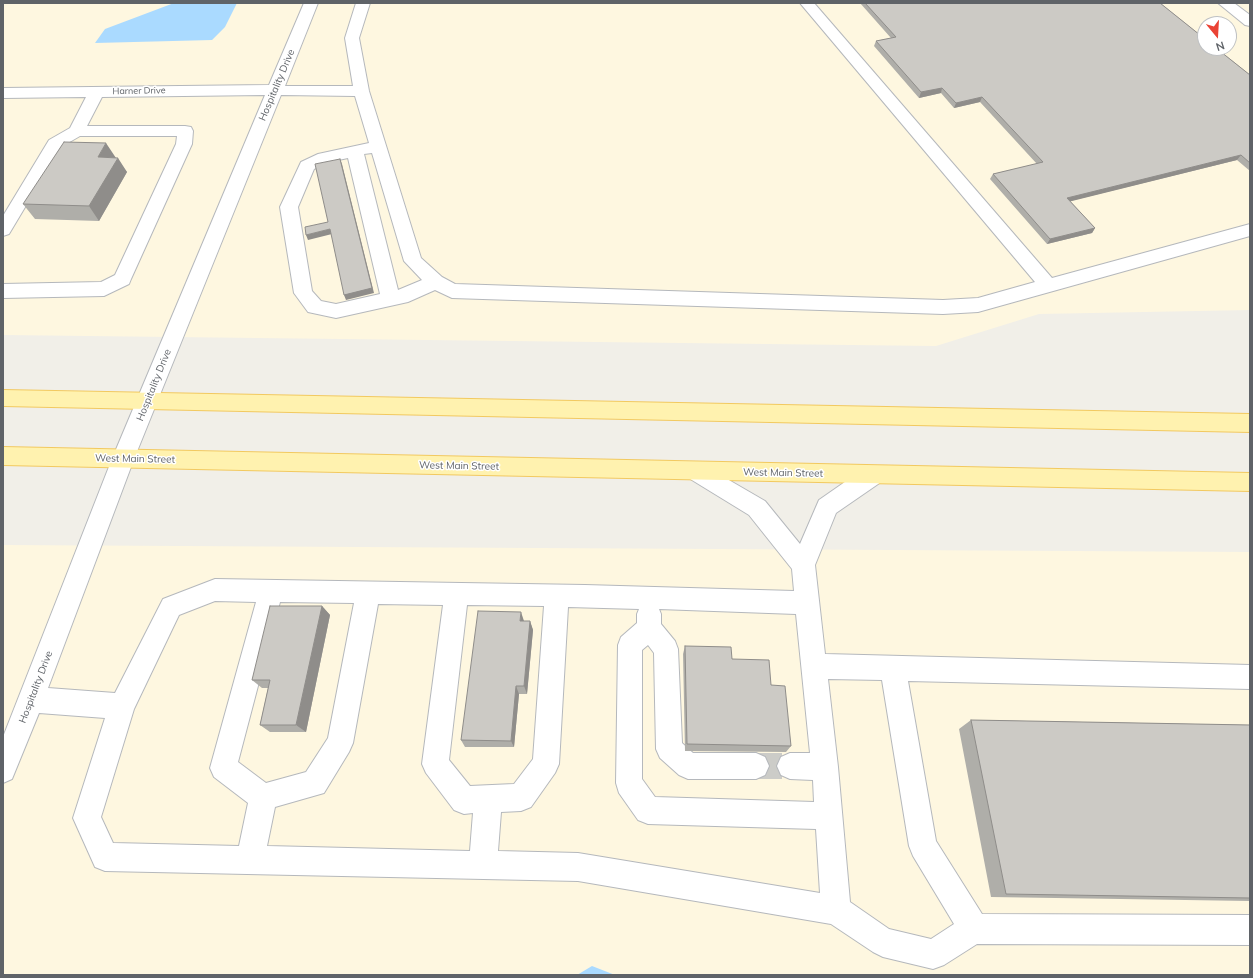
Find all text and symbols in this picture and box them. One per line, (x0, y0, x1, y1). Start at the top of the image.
north arrow (1197, 16, 1237, 56)
text: N (1214, 39, 1227, 54)
street label: Hospitality Drive (257, 47, 297, 123)
street label: Harner Drive (112, 85, 166, 97)
street label: Hospitality Drive (134, 347, 174, 423)
street label: West Main Street (95, 452, 175, 466)
street label: West Main Street (419, 459, 499, 473)
street label: West Main Street (743, 466, 823, 480)
street label: Hospitality Drive (17, 649, 55, 725)

